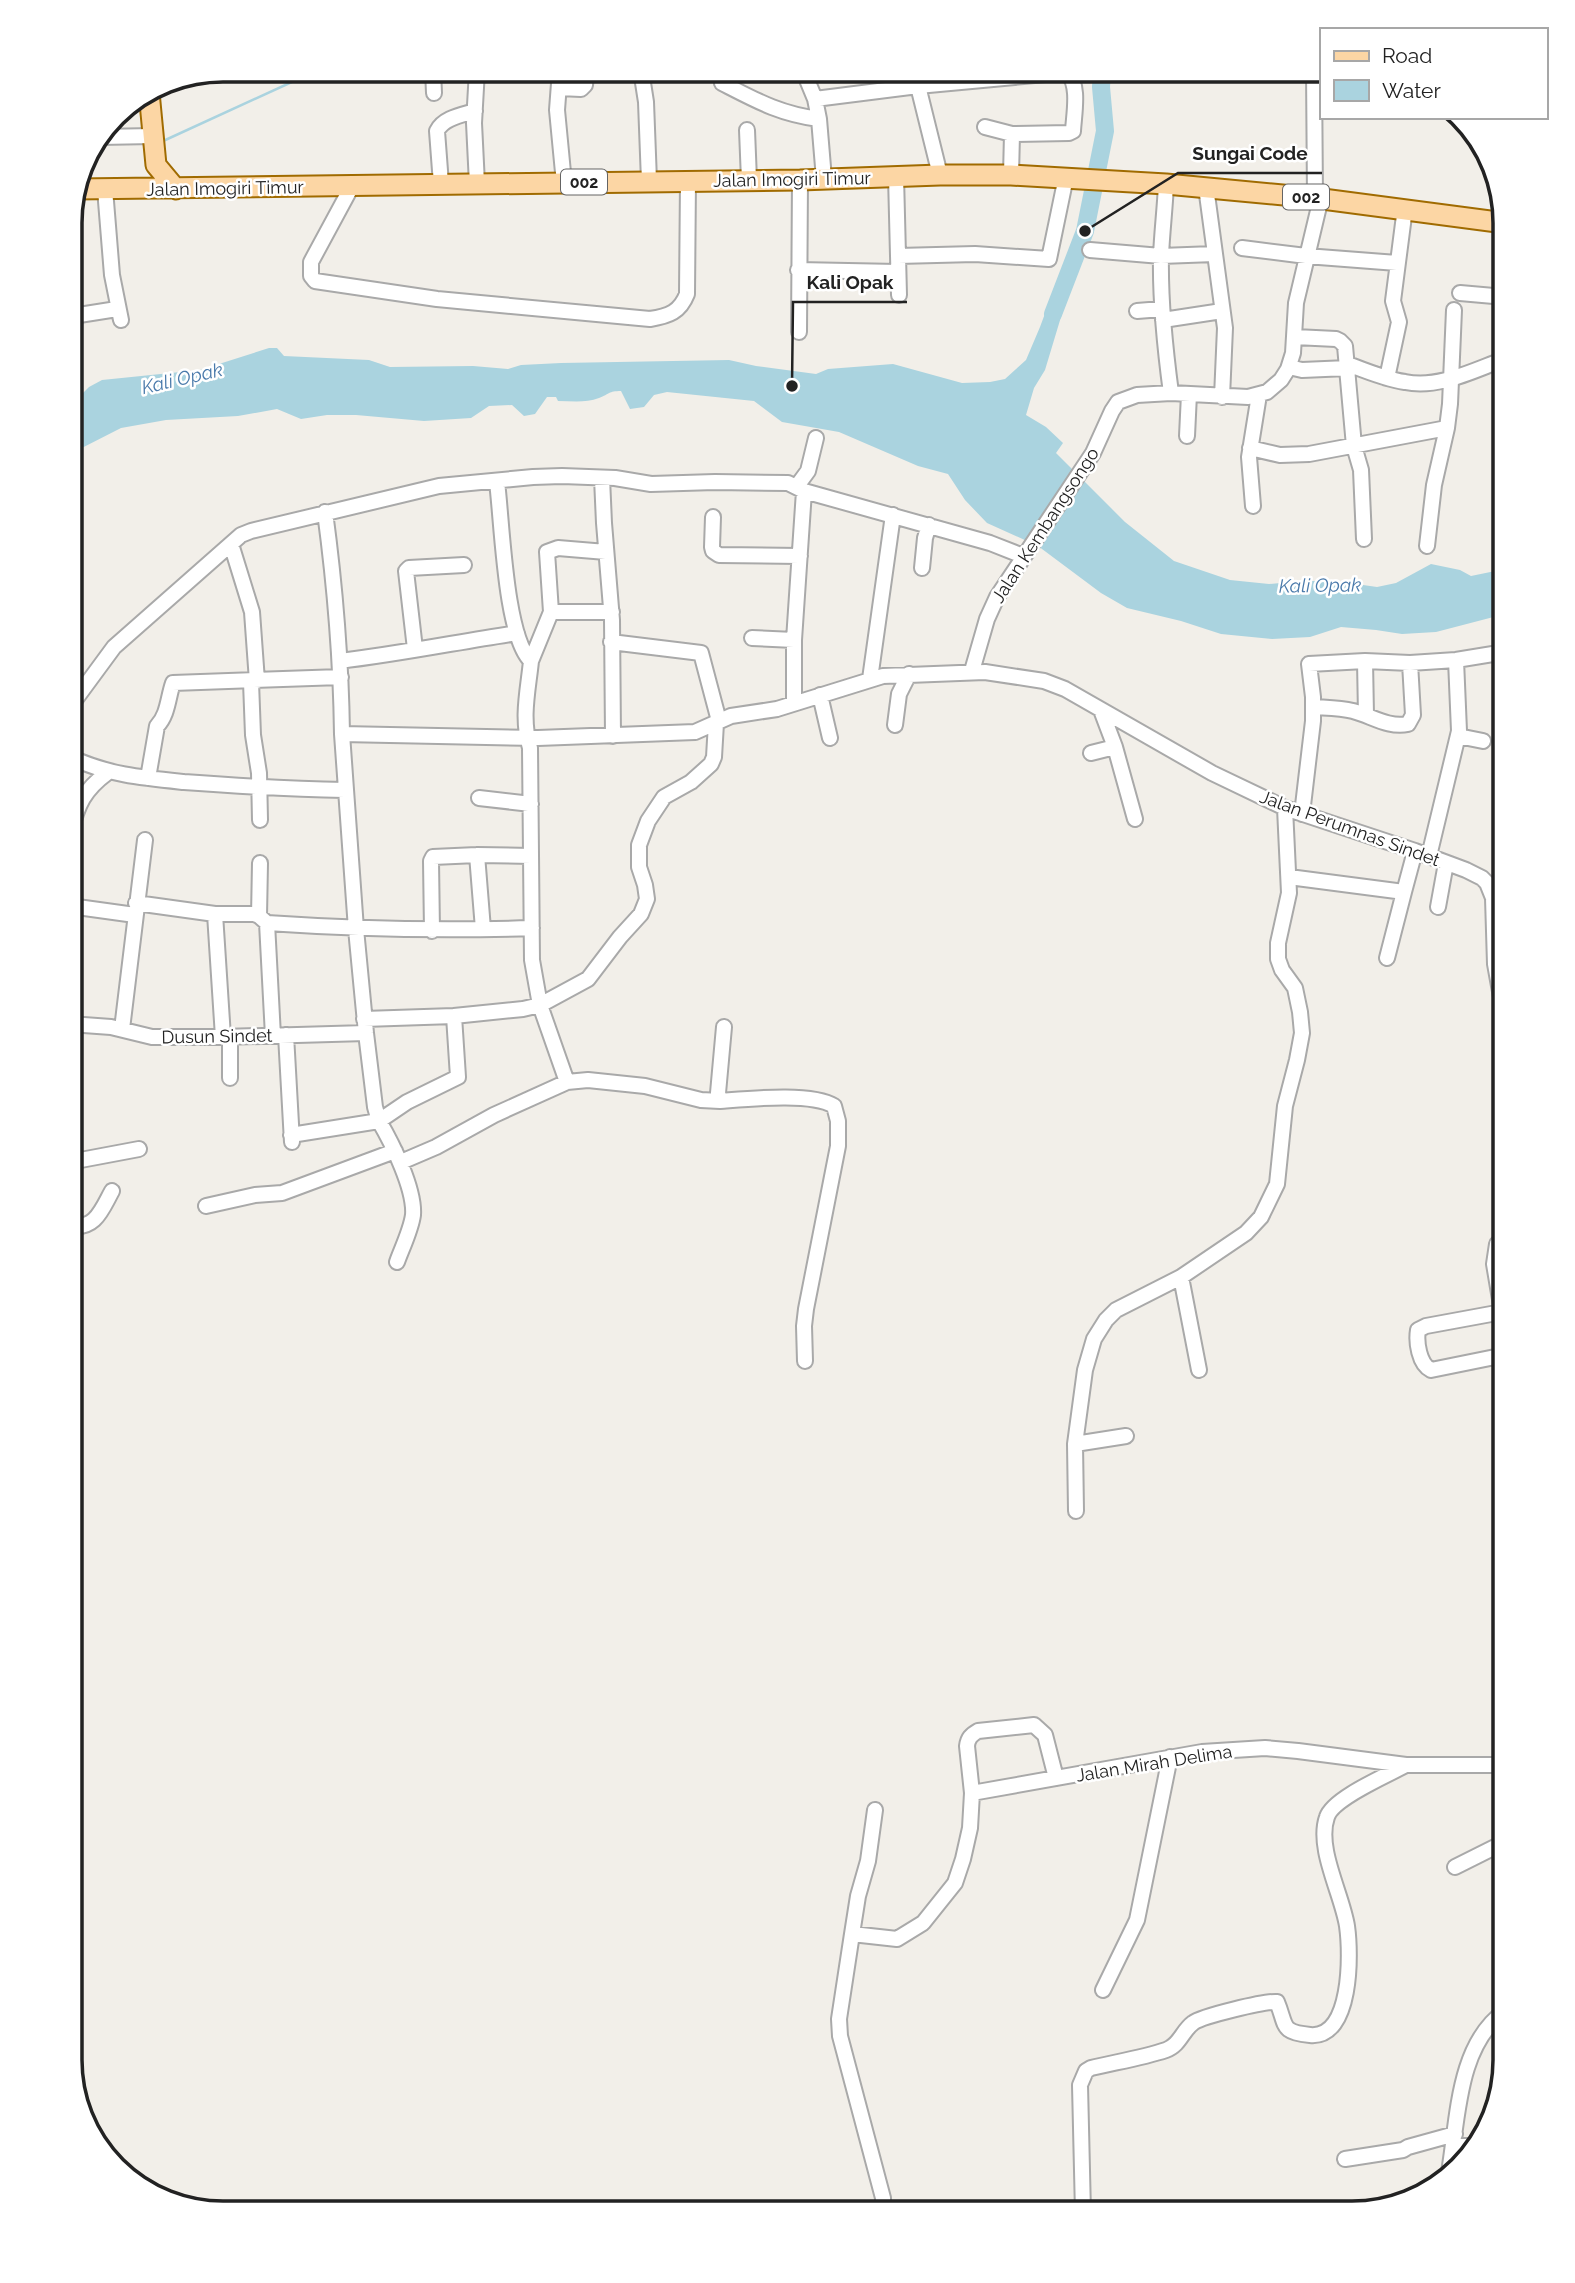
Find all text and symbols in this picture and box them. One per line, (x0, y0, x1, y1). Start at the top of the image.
legend (1320, 28, 1547, 119)
text: Road (1382, 43, 1432, 68)
text: Water (1382, 78, 1441, 103)
callout: Sungai Code (1178, 133, 1322, 173)
text: Sungai Code (1192, 142, 1308, 164)
street label: Jalan Imogiri Timur (713, 167, 872, 191)
road number: 002 (561, 170, 607, 194)
street label: Jalan Imogiri Timur (146, 176, 305, 200)
road number: 002 (1283, 184, 1329, 210)
callout: Kali Opak (793, 262, 907, 302)
text: Kali Opak (807, 271, 894, 293)
water label: Kali Opak (139, 358, 225, 398)
street label: Jalan Kembangsongo (987, 443, 1103, 606)
water label: Kali Opak (1278, 573, 1362, 597)
street label: Jalan Perumnas Sindet (1257, 786, 1443, 870)
street label: Dusun Sindet (161, 1025, 273, 1047)
street label: Jalan Mirah Delima (1075, 1740, 1233, 1786)

